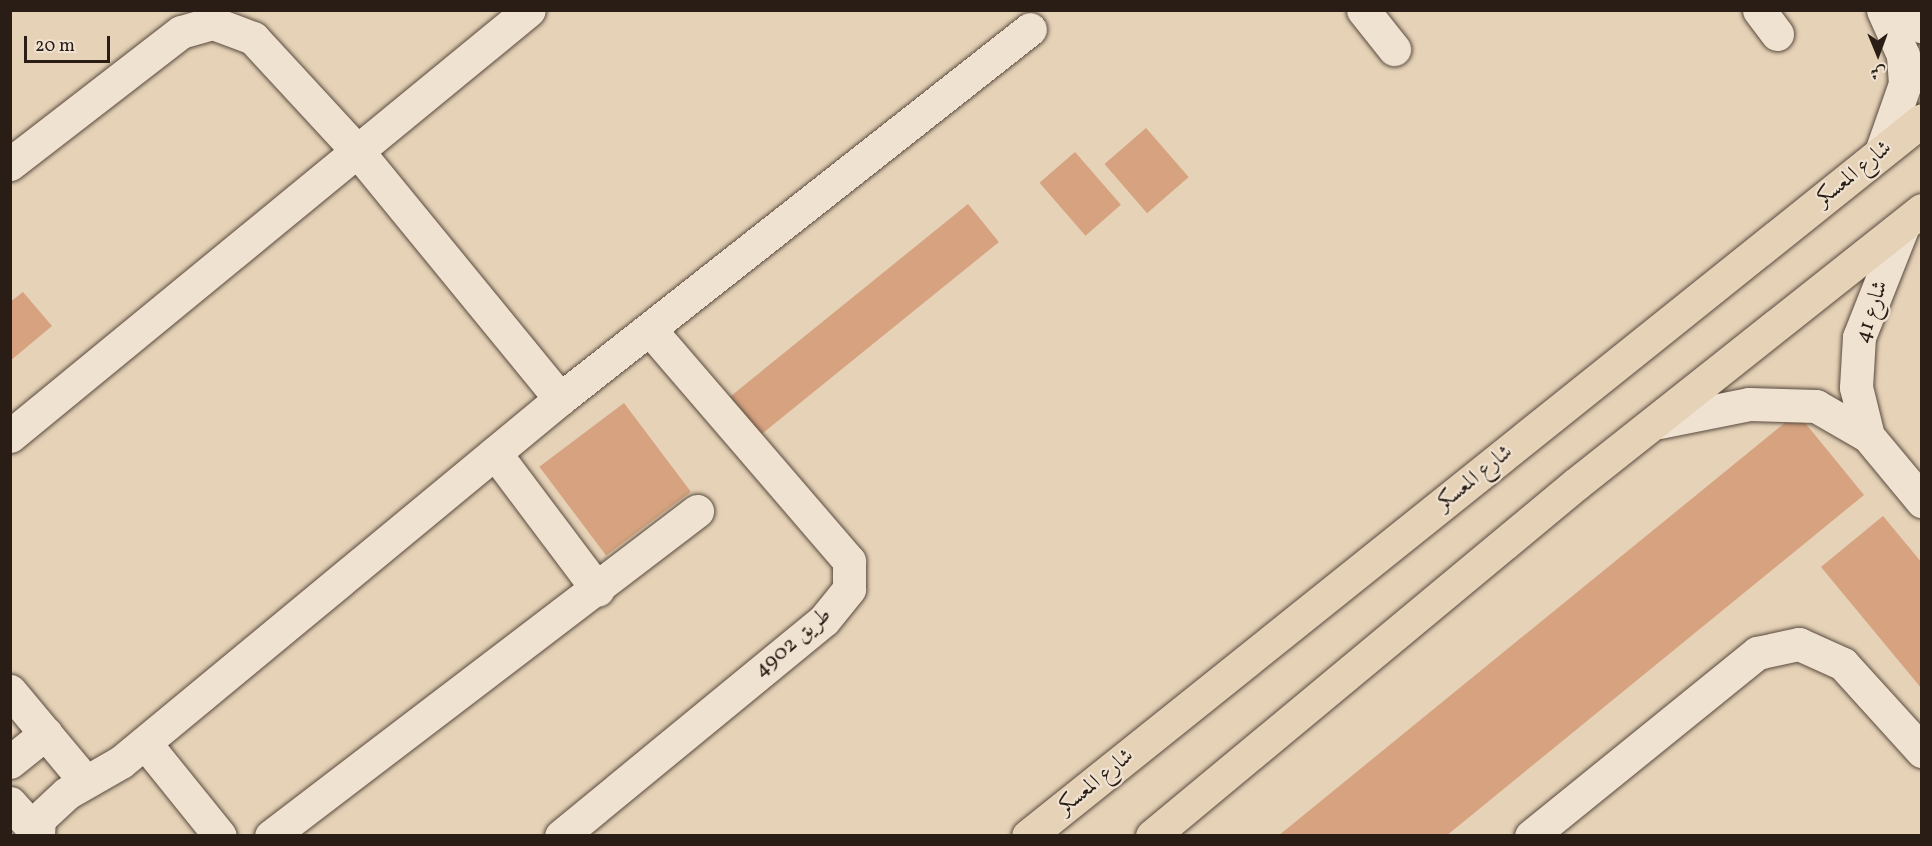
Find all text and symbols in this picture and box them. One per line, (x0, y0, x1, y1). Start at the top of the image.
scale bar (27, 24, 112, 62)
north arrow (1848, 24, 1908, 84)
text: 20 m (35, 34, 75, 59)
text: ش (1870, 61, 1886, 83)
street label: شارع المعسكر (1811, 135, 1897, 213)
street label: شارع 41 (1850, 277, 1894, 347)
street label: شارع المعسكر (1432, 439, 1518, 517)
street label: طريق 4902 (749, 602, 837, 684)
street label: شارع المعسكر (1053, 743, 1139, 821)

